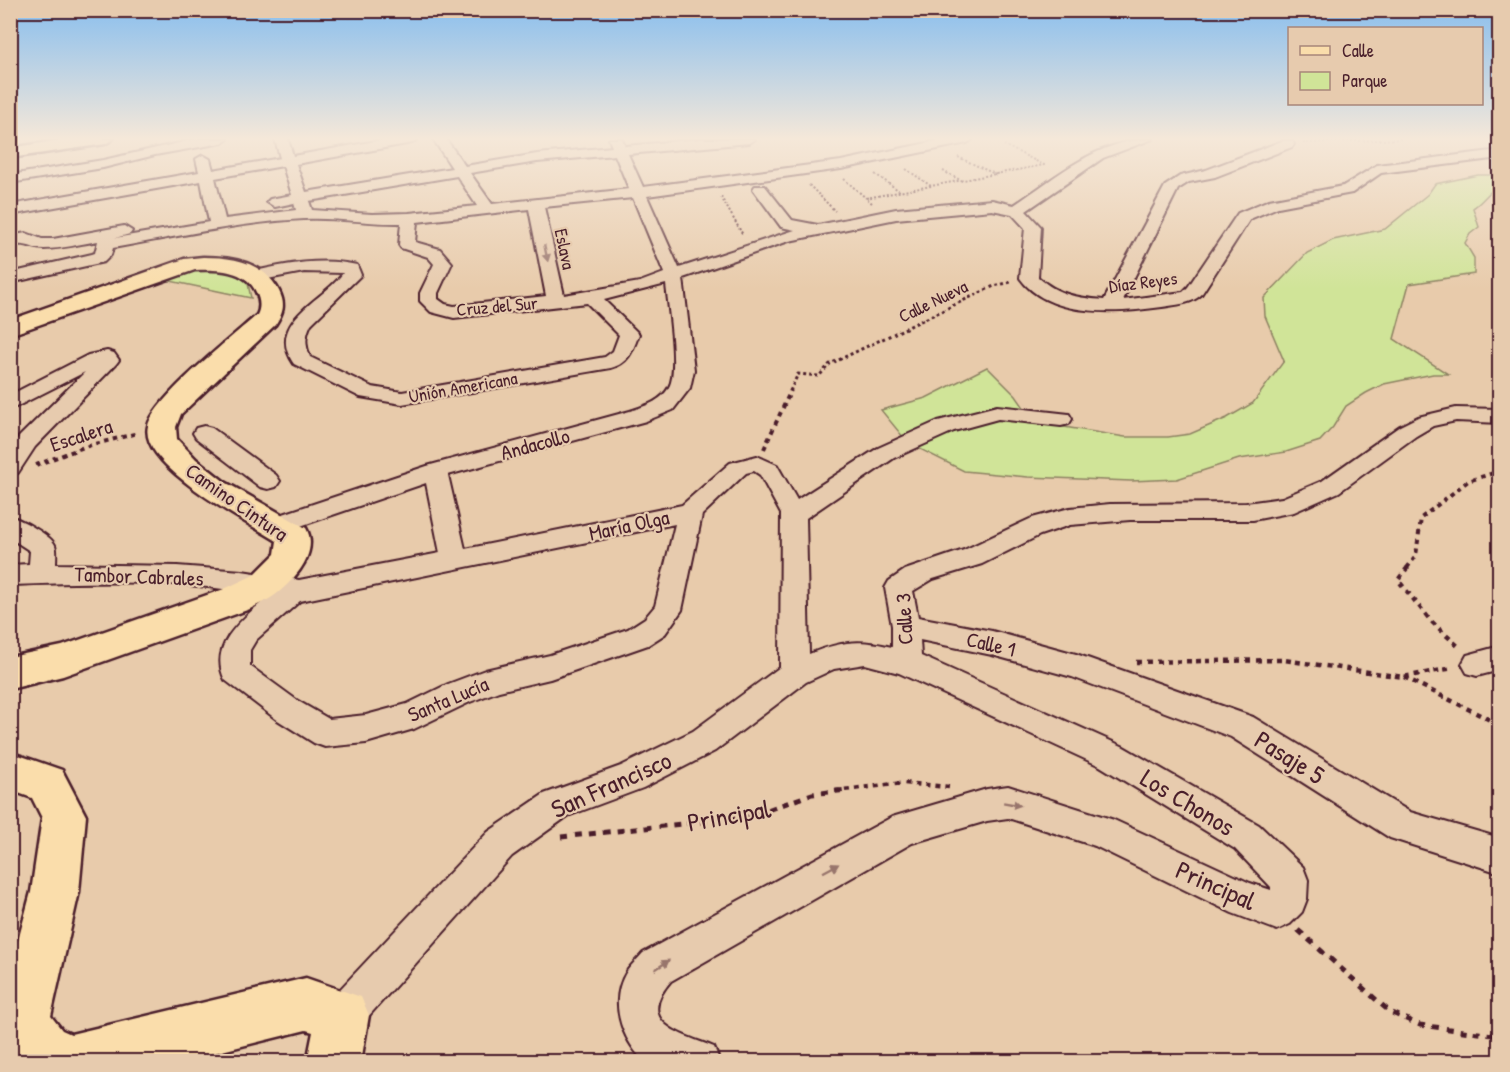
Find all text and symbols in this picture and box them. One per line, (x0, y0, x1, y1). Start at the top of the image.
legend (1288, 27, 1483, 105)
text: Calle (1342, 38, 1374, 63)
text: Parque (1342, 68, 1387, 93)
street label: Eslava (549, 226, 581, 272)
one-way arrow (542, 244, 551, 263)
street label: Díaz Reyes (1107, 265, 1179, 299)
street label: Calle Nueva (894, 274, 972, 328)
street label: Cruz del Sur (455, 290, 539, 322)
street label: Unión Americana (407, 365, 519, 409)
street label: Escalera (46, 411, 116, 459)
street label: Andacollo (497, 421, 573, 467)
street label: Camino Cintura (180, 456, 294, 548)
street label: María Olga (586, 502, 672, 548)
street label: Tambor Cabrales (74, 559, 204, 593)
street label: Calle 3 (888, 593, 920, 645)
street label: Calle 1 (964, 624, 1018, 664)
street label: Santa Lucía (403, 669, 493, 729)
street label: Pasaje 5 (1248, 722, 1332, 792)
street label: San Francisco (545, 742, 677, 826)
street label: Los Chonos (1134, 760, 1242, 844)
street label: Principal (684, 790, 774, 840)
one-way arrow (1003, 800, 1022, 809)
street label: Principal (1170, 852, 1262, 918)
one-way arrow (823, 863, 840, 873)
one-way arrow (654, 960, 670, 971)

